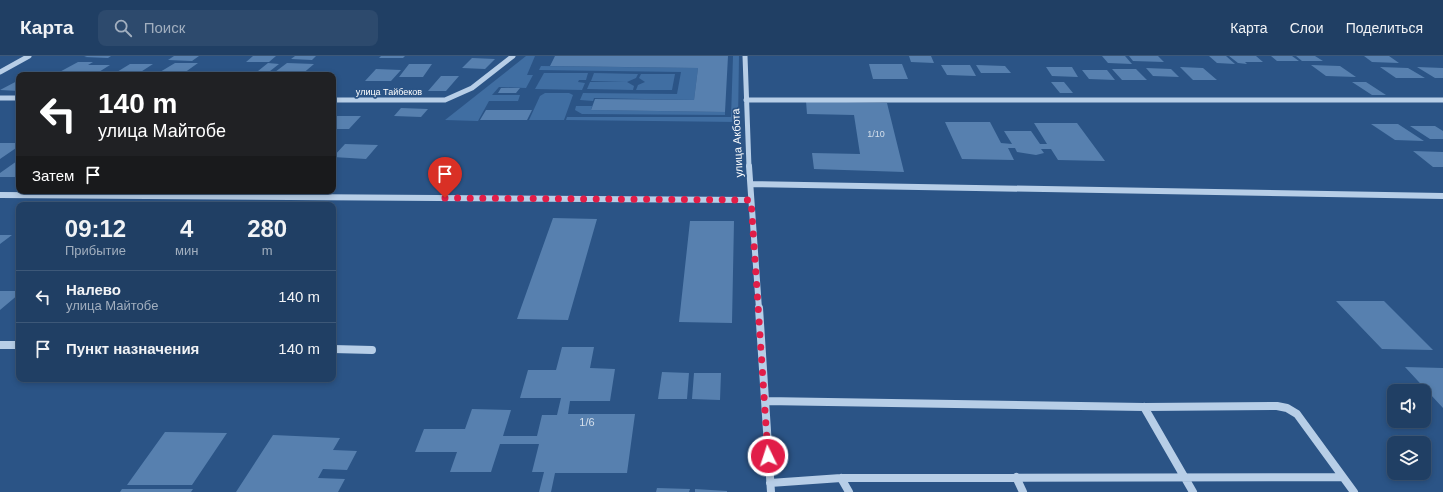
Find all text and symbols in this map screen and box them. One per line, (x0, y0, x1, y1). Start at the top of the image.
search box (98, 10, 378, 46)
text: Карта (20, 17, 74, 38)
icon: search (112, 17, 134, 39)
text: Поиск (144, 19, 185, 36)
text: Карта (1230, 20, 1268, 36)
text: Слои (1290, 20, 1324, 36)
text: Поделиться (1346, 20, 1423, 36)
street label: улица Тайбеков (356, 87, 422, 97)
icon: left (32, 88, 84, 140)
text: 140 m (98, 88, 177, 119)
street label: улица Акбота (729, 107, 745, 178)
text: улица Майтобе (98, 121, 226, 141)
house number: 1/10 (867, 129, 885, 139)
pin (428, 157, 462, 198)
icon: arrive (434, 163, 456, 185)
icon: arrive (82, 164, 104, 186)
text: Затем (32, 167, 74, 184)
text: 09:12 (65, 215, 126, 242)
text: 4 (180, 215, 193, 242)
text: 280 (247, 215, 287, 242)
text: Прибытие (65, 243, 126, 258)
text: мин (175, 243, 198, 258)
text: m (262, 243, 273, 258)
text: Налево (66, 281, 121, 298)
icon: left (32, 286, 54, 308)
text: 140 m (278, 288, 320, 305)
text: улица Майтобе (66, 298, 158, 313)
icon: arrive (32, 338, 54, 360)
text: Пункт назначения (66, 340, 199, 357)
text: 140 m (278, 340, 320, 357)
map controls (1387, 384, 1431, 480)
button: sound (1387, 384, 1431, 428)
house number: 1/6 (579, 416, 595, 428)
position arrow (747, 435, 789, 477)
button: layers (1387, 436, 1431, 480)

